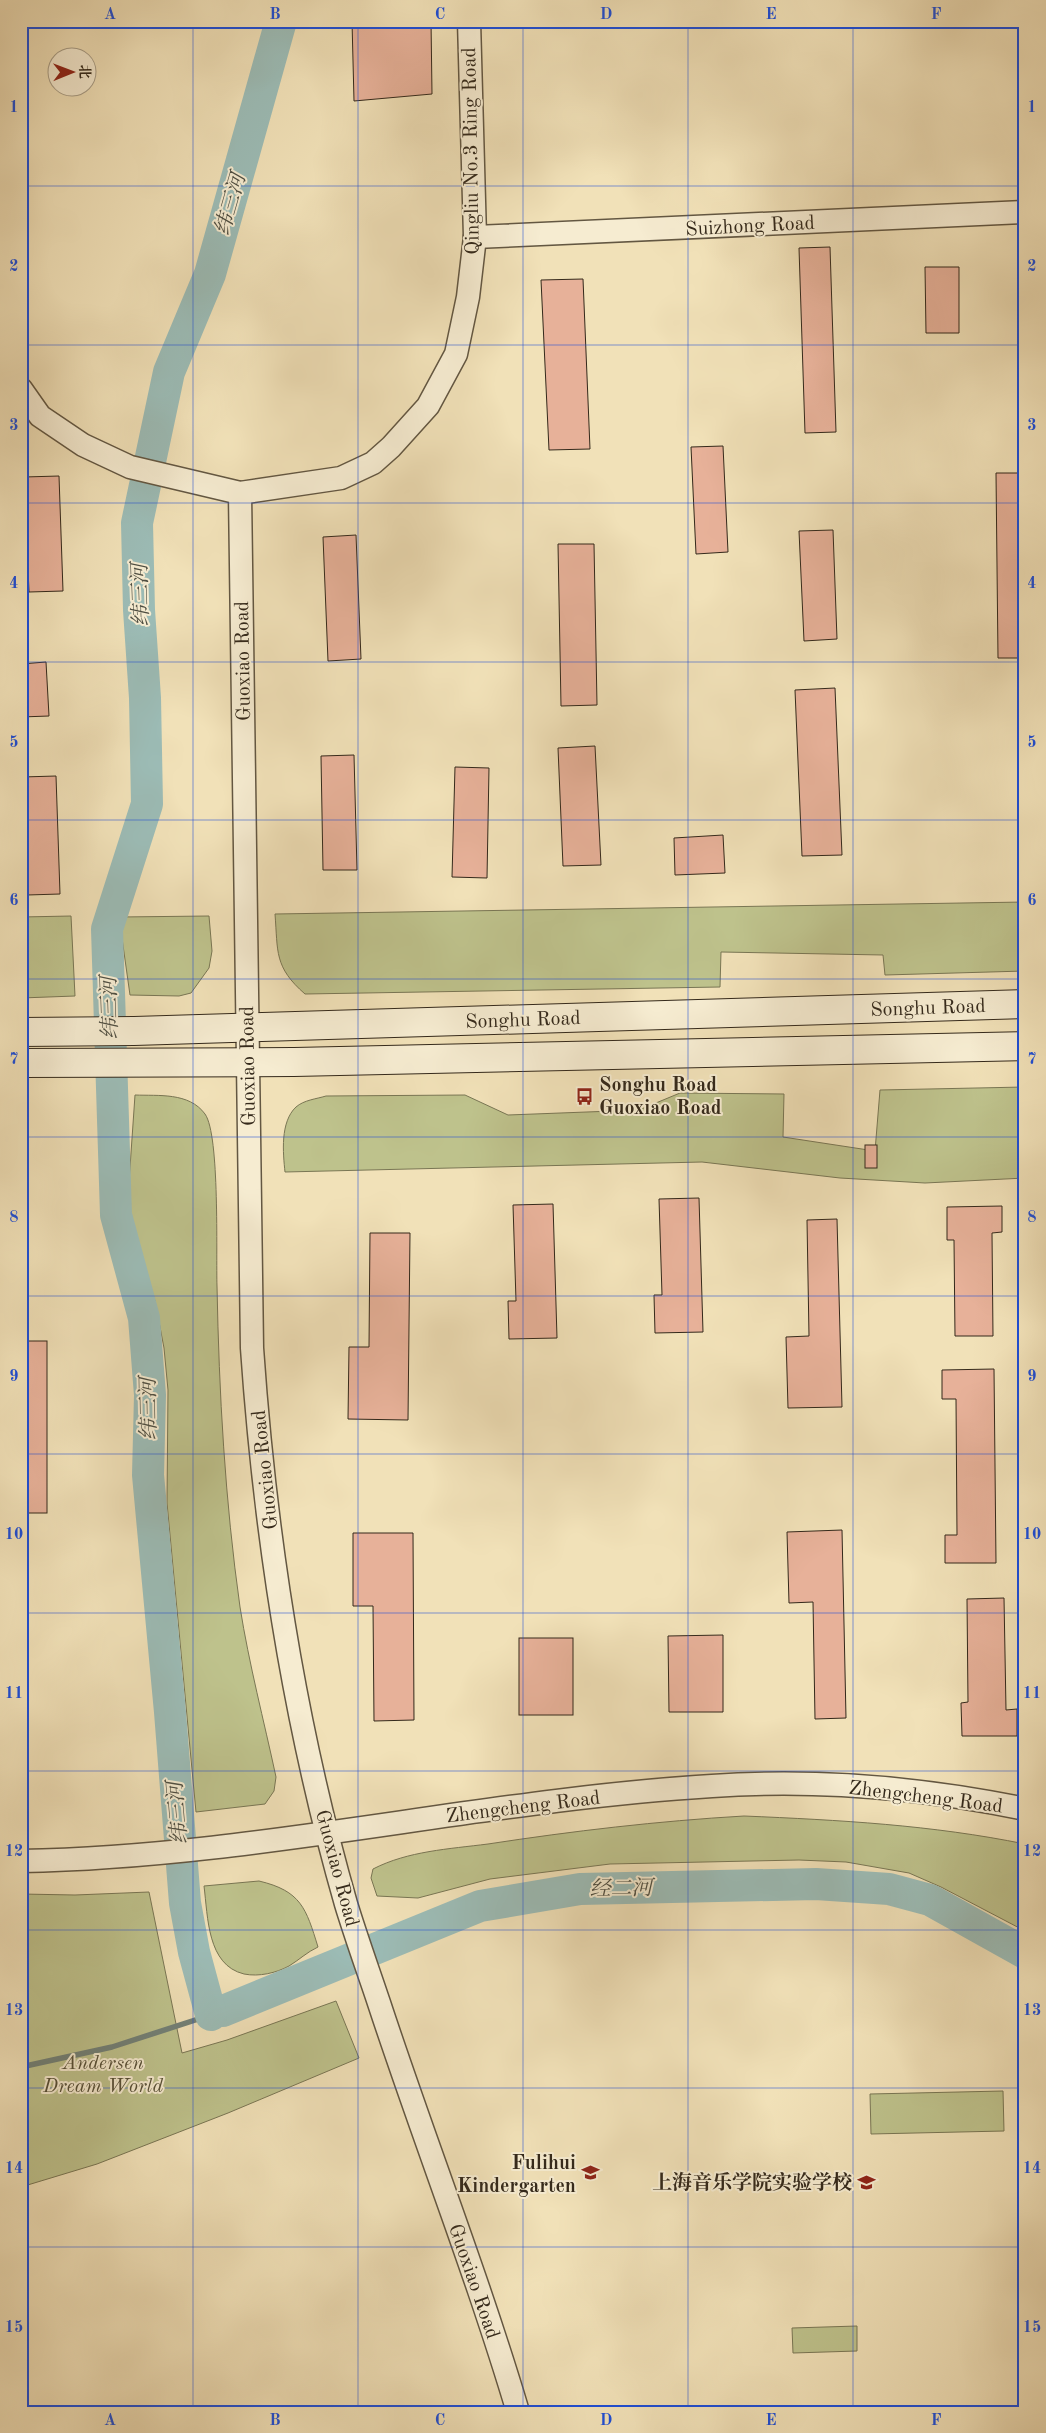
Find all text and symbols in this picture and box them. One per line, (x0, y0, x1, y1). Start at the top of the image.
text: A (104, 7, 116, 23)
text: B (269, 7, 281, 23)
text: C (435, 7, 445, 23)
text: D (600, 7, 612, 23)
text: E (765, 7, 777, 23)
text: F (931, 7, 942, 23)
street label: Qingliu No.3 Ring Road (460, 47, 484, 255)
north arrow (48, 48, 98, 98)
text: 北 (77, 65, 92, 79)
text: 1 (9, 100, 19, 116)
text: 1 (1027, 100, 1037, 116)
water label: 纬三河 (211, 167, 251, 238)
street label: Suizhong Road (685, 214, 815, 240)
text: 2 (9, 259, 19, 275)
text: 2 (1027, 259, 1037, 275)
text: 3 (9, 418, 19, 434)
text: 3 (1027, 418, 1037, 434)
water label: 纬三河 (128, 559, 153, 627)
text: 4 (9, 576, 19, 592)
text: 4 (1027, 576, 1037, 592)
street label: Guoxiao Road (233, 601, 255, 721)
text: 5 (9, 735, 19, 751)
text: 5 (1027, 735, 1037, 751)
text: 6 (9, 893, 19, 909)
text: 6 (1027, 893, 1037, 909)
water label: 纬三河 (97, 972, 122, 1040)
street label: Songhu Road (870, 997, 986, 1021)
street label: Guoxiao Road (238, 1006, 260, 1126)
street label: Songhu Road (465, 1009, 581, 1033)
text: 7 (9, 1052, 19, 1068)
text: 7 (1027, 1052, 1037, 1068)
place label: Songhu Road Guoxiao Road (599, 1076, 722, 1119)
bus stop icon: Songhu Road Guoxiao Road (575, 1086, 595, 1106)
text: 8 (9, 1210, 19, 1226)
text: 8 (1027, 1210, 1037, 1226)
text: 9 (9, 1369, 19, 1385)
text: 9 (1027, 1369, 1037, 1385)
water label: 纬三河 (136, 1373, 161, 1441)
street label: Guoxiao Road (250, 1409, 282, 1531)
text: 10 (5, 1527, 23, 1543)
text: 10 (1023, 1527, 1041, 1543)
text: 11 (5, 1686, 23, 1702)
text: 11 (1023, 1686, 1041, 1702)
water label: 纬三河 (163, 1777, 192, 1845)
street label: Zhengcheng Road (847, 1779, 1004, 1817)
street label: Zhengcheng Road (445, 1789, 602, 1827)
street label: Guoxiao Road (311, 1808, 361, 1929)
text: 12 (5, 1844, 23, 1860)
text: 12 (1023, 1844, 1041, 1860)
water label: 经二河 (589, 1876, 657, 1901)
text: 13 (5, 2003, 23, 2019)
text: 13 (1023, 2003, 1041, 2019)
park label: Andersen Dream World (42, 2054, 163, 2097)
place label: Fulihui Kindergarten (457, 2154, 576, 2197)
text: 14 (5, 2161, 23, 2177)
text: 14 (1023, 2161, 1041, 2177)
school or university icon: Fulihui Kindergarten (580, 2163, 600, 2183)
place label: 上海音乐学院实验学校 (652, 2171, 852, 2194)
school or university icon: 上海音乐学院实验学校 (856, 2172, 876, 2192)
street label: Guoxiao Road (444, 2222, 502, 2342)
text: 15 (5, 2320, 23, 2336)
text: 15 (1023, 2320, 1041, 2336)
text: A (104, 2413, 116, 2429)
text: B (269, 2413, 281, 2429)
text: C (435, 2413, 445, 2429)
text: D (600, 2413, 612, 2429)
text: E (765, 2413, 777, 2429)
text: F (931, 2413, 942, 2429)

